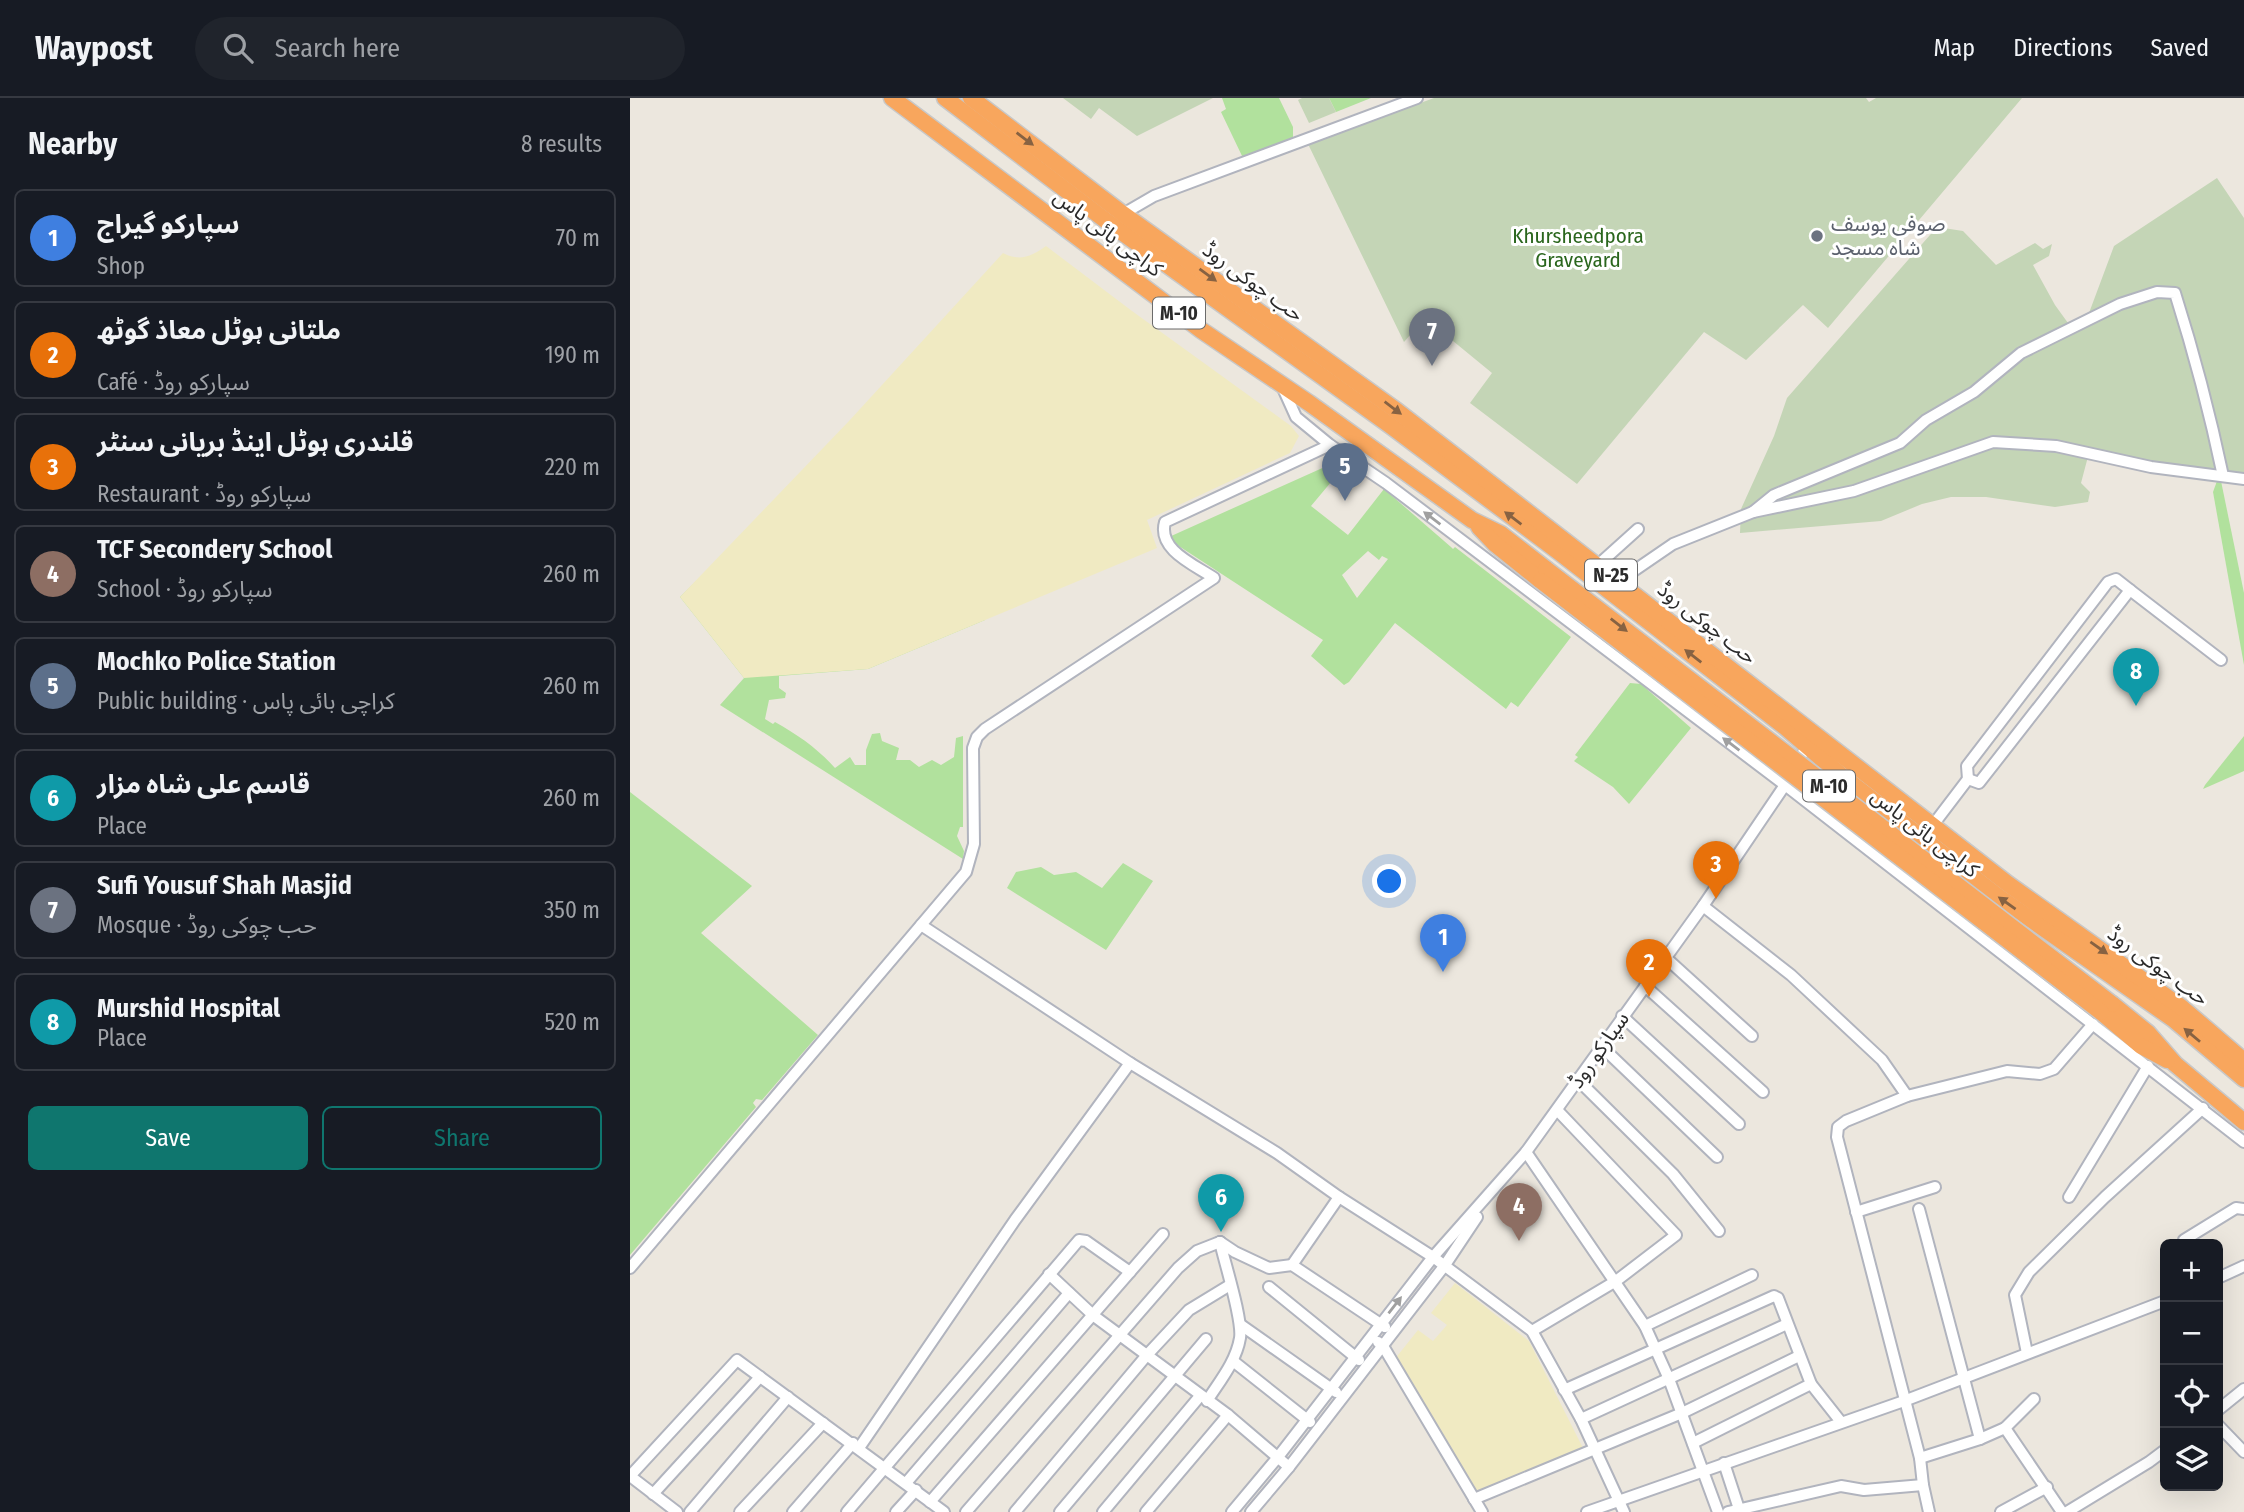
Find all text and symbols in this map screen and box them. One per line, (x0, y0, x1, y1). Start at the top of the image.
search box (195, 17, 685, 80)
text: Waypost (35, 28, 153, 68)
icon: search (219, 29, 257, 67)
text: Search here (275, 33, 400, 64)
text: Map (1934, 34, 1975, 62)
text: Directions (2013, 34, 2112, 62)
text: Saved (2150, 34, 2209, 62)
text: Nearby (28, 126, 117, 162)
text: 8 results (521, 130, 602, 158)
one-way arrow (1016, 132, 1034, 147)
street label: کراچی بائی پاس (1048, 184, 1168, 283)
text: سپارکو گیراج (97, 209, 239, 240)
place label: صوفی یوسف شاہ مسجد (1831, 211, 1945, 261)
park label: Khursheedpora Graveyard (1512, 223, 1644, 273)
text: 1 (48, 224, 58, 252)
text: 70 m (556, 224, 600, 252)
marker: صوفی یوسف شاہ مسجد (1809, 228, 1825, 244)
street label: حب چوکی روڈ (1197, 237, 1309, 327)
text: Shop (97, 252, 145, 280)
one-way arrow (1199, 268, 1217, 282)
road number: M-10 (1153, 298, 1205, 328)
pin: 7 (1409, 308, 1455, 366)
text: ملتانی ہوٹل معاذ گوٹھ (97, 315, 341, 346)
text: 2 (48, 341, 58, 369)
text: 190 m (545, 341, 600, 369)
text: Café · سپارکو روڈ (97, 368, 250, 396)
one-way arrow (1384, 401, 1402, 415)
text: قلندری ہوٹل اینڈ بریانی سنٹر (97, 427, 413, 458)
pin: 5 (1322, 443, 1368, 501)
text: 3 (48, 453, 58, 481)
text: 220 m (545, 453, 600, 481)
text: Restaurant · سپارکو روڈ (97, 480, 311, 508)
one-way arrow (1423, 511, 1441, 525)
one-way arrow (1504, 511, 1522, 525)
text: TCF Secondery School (97, 534, 332, 565)
text: 4 (47, 560, 59, 588)
text: 260 m (543, 560, 600, 588)
road number: N-25 (1585, 560, 1637, 590)
text: School · سپارکو روڈ (97, 575, 273, 603)
street label: حب چوکی روڈ (1652, 576, 1762, 670)
one-way arrow (1610, 618, 1628, 632)
text: Mochko Police Station (97, 646, 336, 677)
pin: 8 (2113, 648, 2159, 706)
one-way arrow (1685, 649, 1703, 664)
text: 5 (47, 672, 59, 700)
text: 260 m (543, 672, 600, 700)
text: Public building · کراچی بائی پاس (97, 687, 395, 715)
one-way arrow (1722, 736, 1740, 751)
text: قاسم علی شاہ مزار (97, 769, 310, 800)
road number: M-10 (1803, 771, 1855, 802)
street label: کراچی بائی پاس (1866, 783, 1984, 884)
text: 6 (47, 784, 59, 812)
text: 260 m (543, 784, 600, 812)
text: Place (97, 812, 147, 840)
pin: 3 (1693, 841, 1739, 899)
your location (1372, 864, 1406, 898)
text: Sufi Yousuf Shah Masjid (97, 870, 352, 901)
text: 7 (48, 896, 58, 924)
text: 350 m (544, 896, 600, 924)
one-way arrow (1998, 896, 2016, 910)
text: Mosque · حب چوکی روڈ (97, 911, 317, 939)
pin: 1 (1420, 914, 1466, 972)
street label: حب چوکی روڈ (2102, 921, 2214, 1011)
pin: 2 (1626, 939, 1672, 997)
one-way arrow (2090, 941, 2108, 955)
text: Murshid Hospital (97, 993, 280, 1024)
street label: سپارکو روڈ (1563, 1007, 1635, 1094)
text: 8 (47, 1008, 59, 1036)
text: 520 m (544, 1008, 600, 1036)
text: Place (97, 1024, 147, 1052)
one-way arrow (2183, 1027, 2201, 1043)
button: Save (28, 1106, 308, 1170)
button: Share (322, 1106, 602, 1170)
pin: 6 (1198, 1174, 1244, 1232)
pin: 4 (1496, 1183, 1542, 1241)
map controls (2160, 1239, 2223, 1491)
button: + (2160, 1239, 2223, 1302)
one-way arrow (1388, 1296, 1403, 1314)
button: − (2160, 1302, 2223, 1365)
button: locate (2160, 1365, 2223, 1428)
button: layers (2160, 1428, 2223, 1491)

